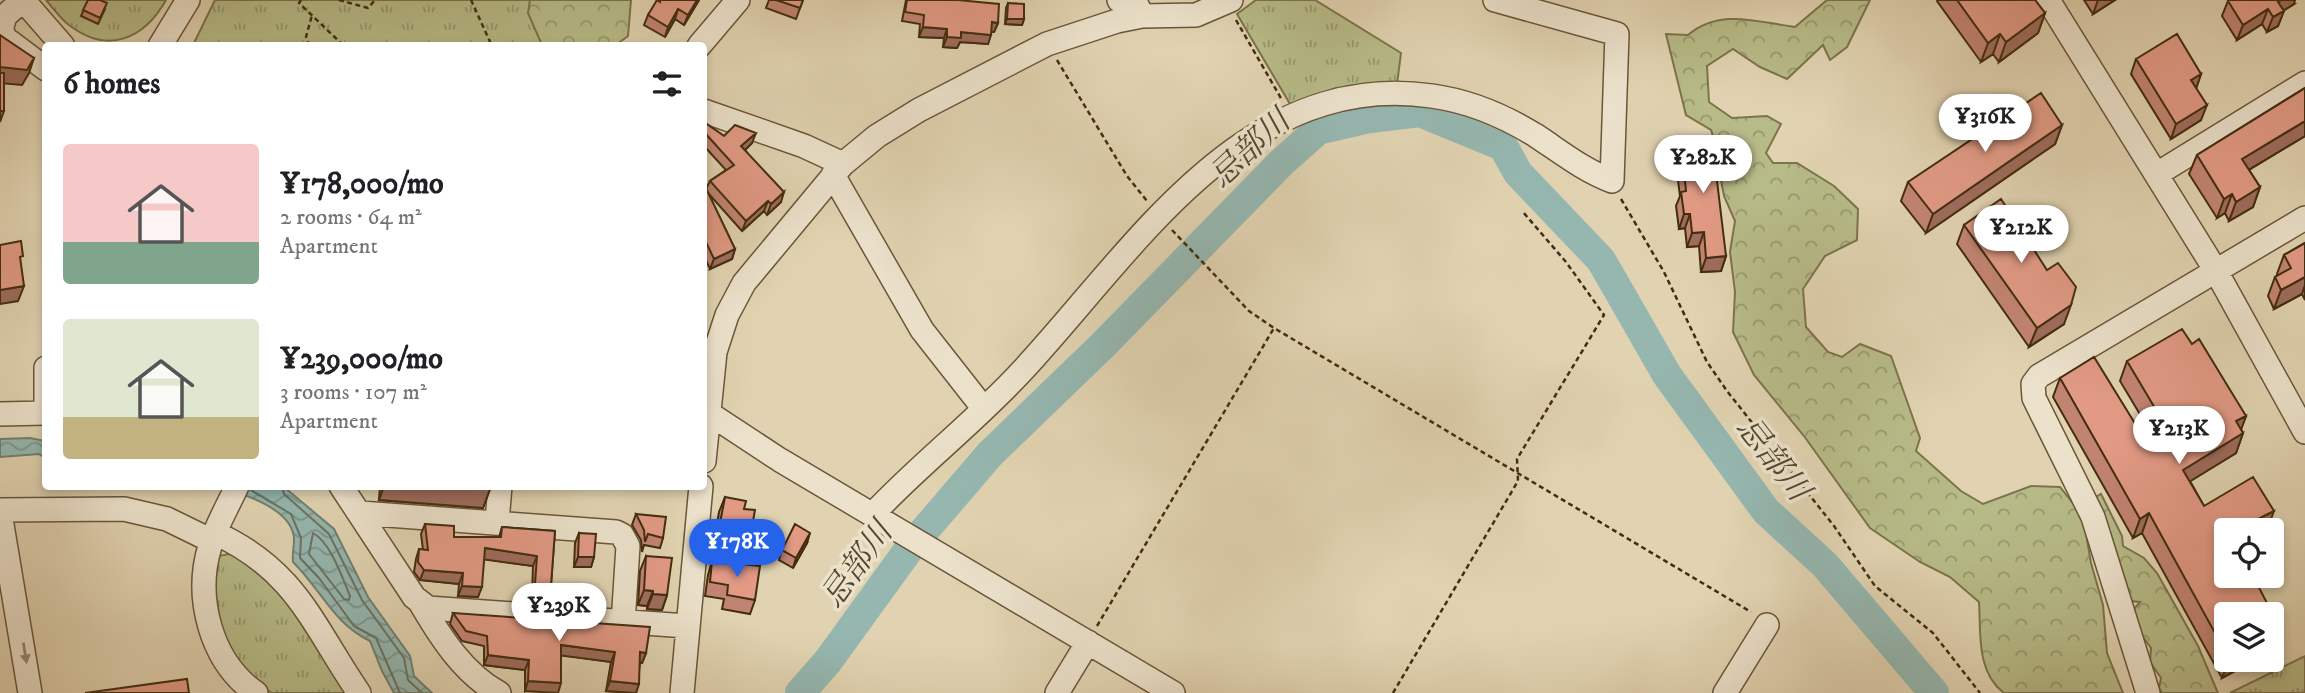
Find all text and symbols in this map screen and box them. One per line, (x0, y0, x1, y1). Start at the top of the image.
icon: filters (648, 65, 686, 103)
text: 6 homes (63, 66, 160, 103)
pin: ¥316K (1936, 94, 2034, 154)
water label: 忌部川 (1202, 100, 1301, 197)
text: ¥316K (1955, 102, 2015, 131)
pin: ¥282K (1654, 136, 1752, 195)
text: ¥282K (1670, 143, 1736, 172)
text: ¥178,000/mo (280, 166, 444, 203)
icon: home (119, 172, 203, 256)
text: 2 rooms · 64 m² (280, 203, 422, 232)
pin: ¥212K (1972, 205, 2070, 265)
text: ¥212K (1990, 213, 2052, 242)
text: Apartment (280, 232, 378, 261)
text: ¥239,000/mo (280, 341, 443, 378)
icon: home (119, 347, 203, 431)
text: 3 rooms · 107 m² (280, 378, 427, 407)
pin: ¥213K (2130, 406, 2228, 466)
text: Apartment (280, 407, 378, 436)
water label: 忌部川 (1727, 409, 1820, 512)
text: ¥213K (2149, 414, 2209, 443)
water label: 忌部川 (813, 512, 904, 616)
map controls (2214, 518, 2284, 672)
button: locate (2214, 518, 2284, 588)
pin: ¥178K (688, 520, 786, 579)
text: ¥178K (705, 527, 769, 556)
pin: ¥239K (510, 584, 608, 643)
text: ¥239K (528, 591, 590, 620)
button: layers (2214, 602, 2284, 672)
one-way arrow (19, 642, 30, 664)

